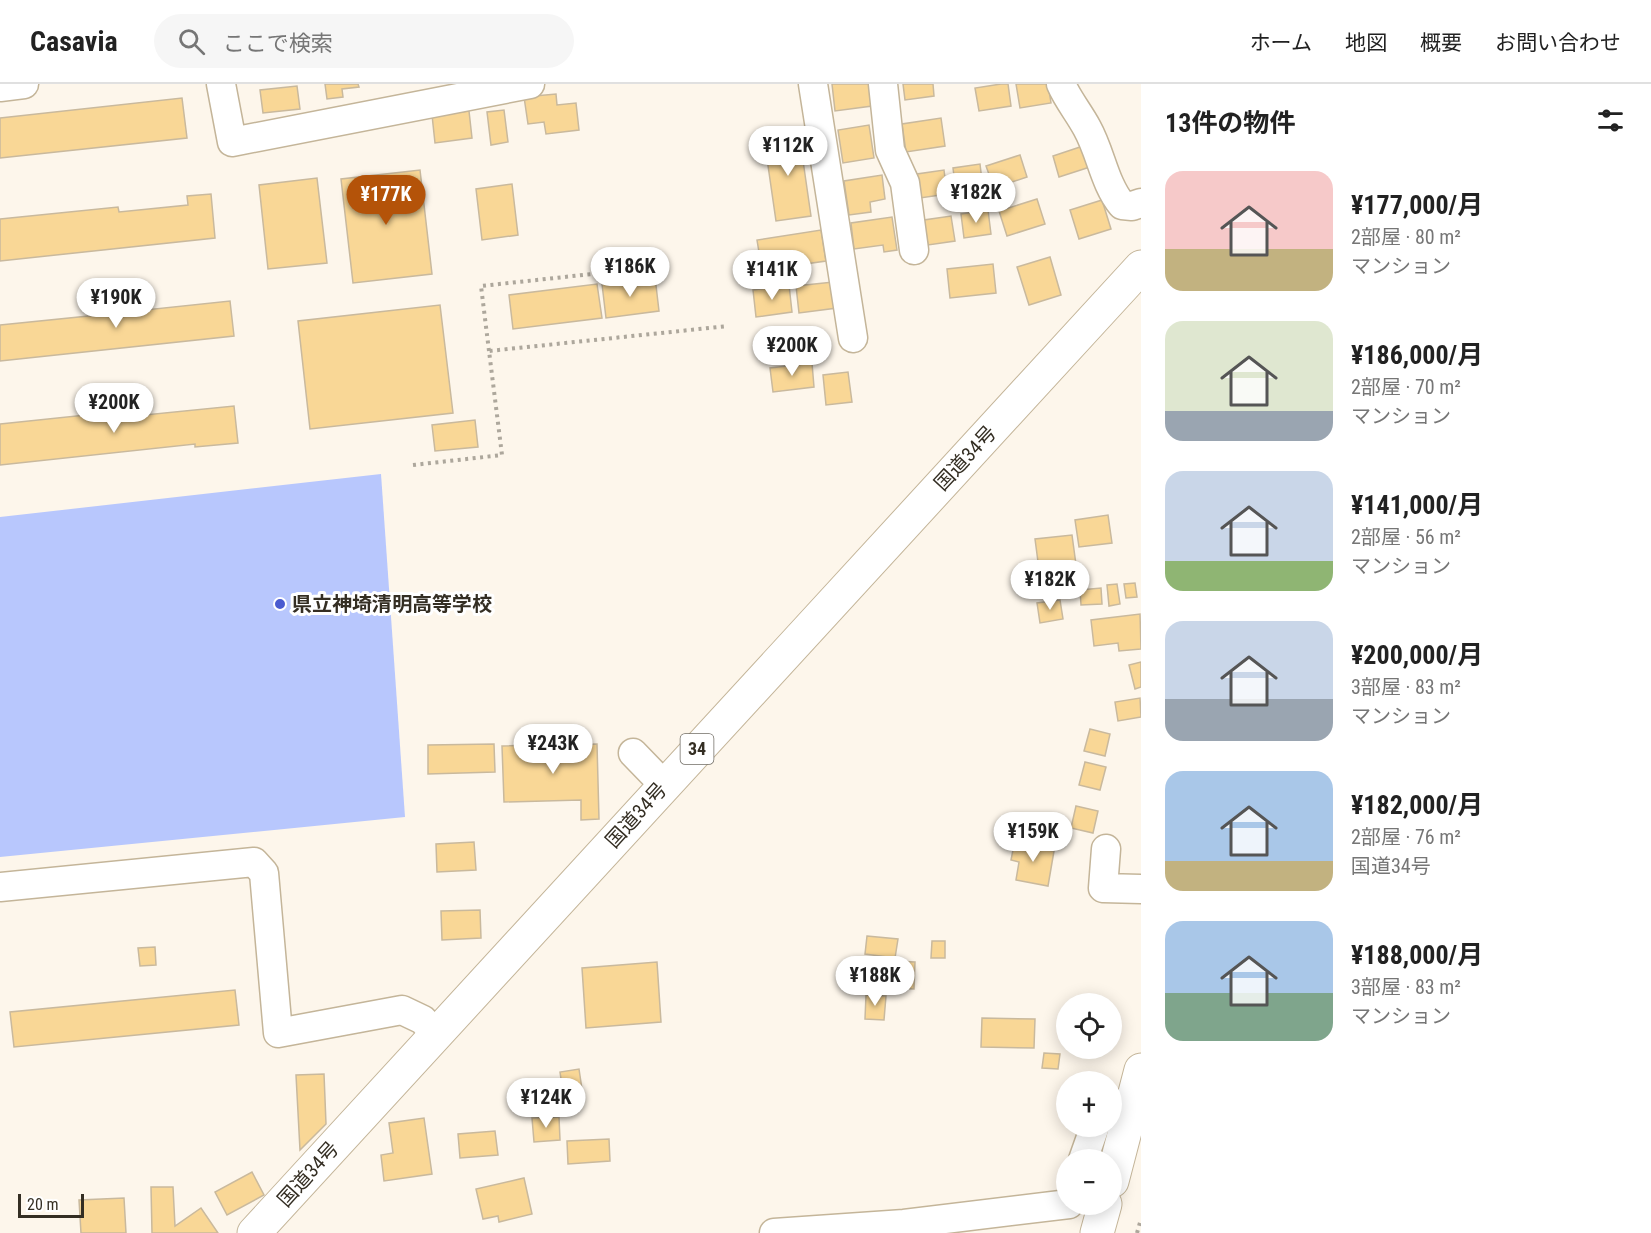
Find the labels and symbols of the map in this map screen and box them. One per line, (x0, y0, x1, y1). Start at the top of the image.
pin: ¥112K (746, 126, 830, 177)
pin: ¥182K (934, 173, 1018, 224)
pin: ¥177K (344, 175, 428, 226)
pin: ¥186K (588, 247, 672, 298)
pin: ¥141K (730, 250, 814, 301)
pin: ¥190K (74, 278, 158, 329)
pin: ¥200K (750, 326, 834, 377)
pin: ¥200K (72, 383, 156, 434)
street label: 国道34号 (929, 421, 1001, 495)
pin: ¥182K (1008, 560, 1092, 611)
place label: 県立神埼清明高等学校 (292, 592, 492, 616)
marker: 県立神埼清明高等学校 (273, 597, 287, 611)
pin: ¥243K (511, 724, 595, 775)
road number: 34 (680, 734, 714, 764)
street label: 国道34号 (600, 777, 672, 853)
pin: ¥159K (991, 812, 1075, 863)
pin: ¥188K (833, 956, 917, 1007)
pin: ¥124K (504, 1078, 588, 1129)
street label: 国道34号 (272, 1136, 344, 1212)
scale bar (18, 1191, 84, 1218)

